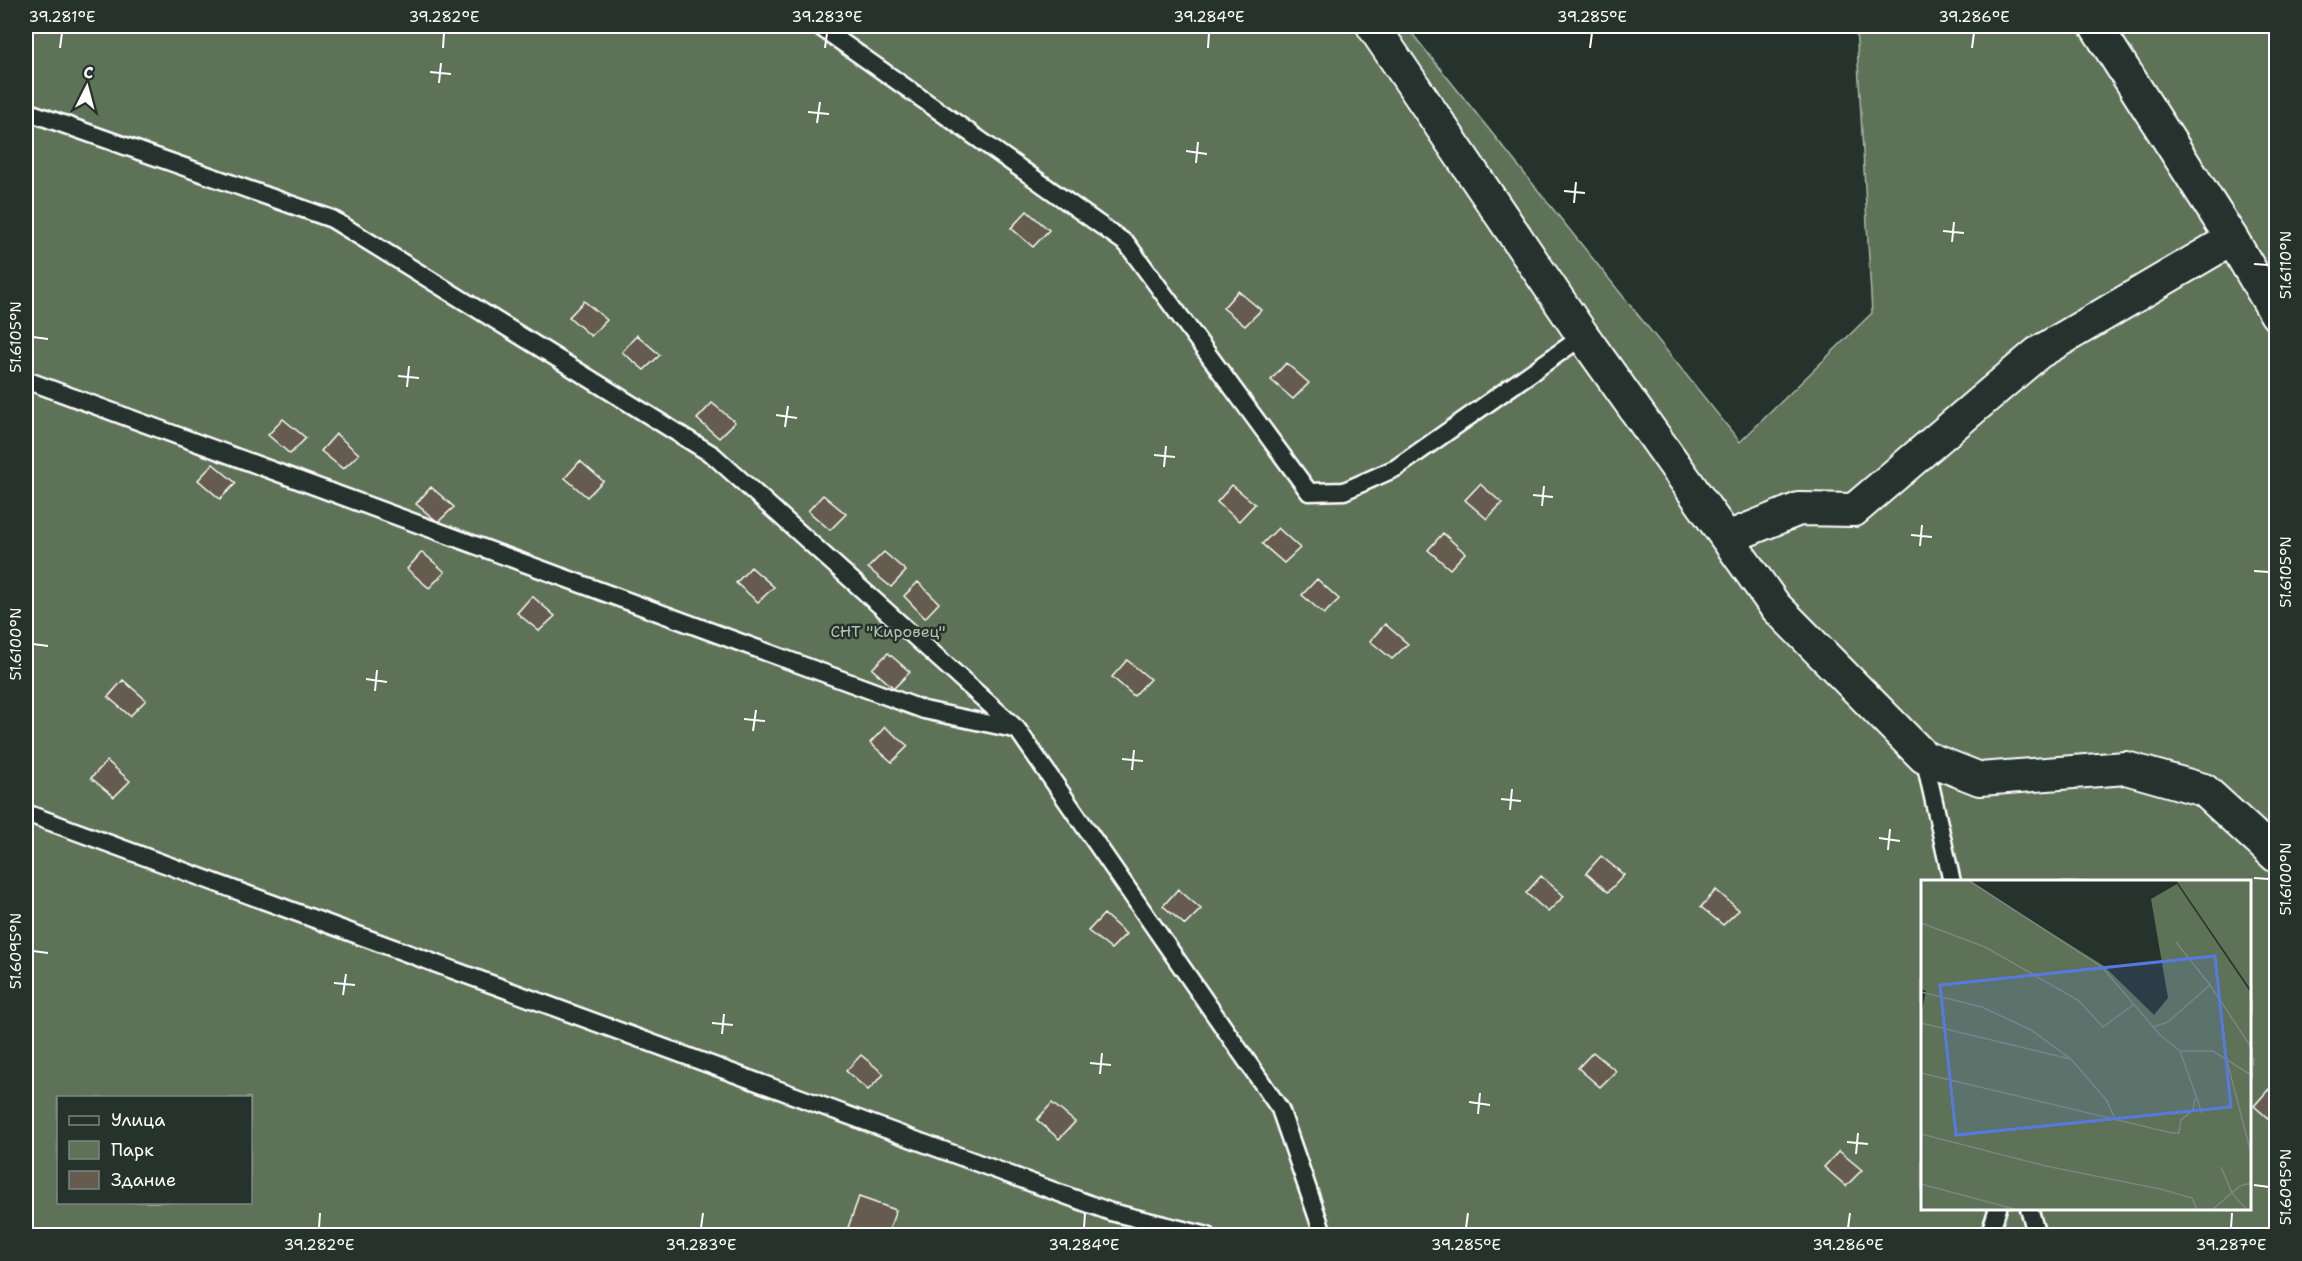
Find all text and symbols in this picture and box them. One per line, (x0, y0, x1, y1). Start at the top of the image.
text: 39.281°E (29, 7, 95, 27)
text: 39.282°E (409, 7, 479, 27)
text: 39.283°E (792, 7, 862, 27)
text: 39.284°E (1173, 7, 1245, 27)
text: 39.285°E (1557, 7, 1627, 27)
text: 39.286°E (1938, 7, 2010, 27)
north arrow (57, 57, 117, 117)
text: С (83, 62, 95, 84)
text: 51.6110°N (2276, 231, 2296, 299)
text: 51.6105°N (6, 301, 26, 373)
text: 51.6105°N (2276, 536, 2296, 608)
text: 51.6100°N (6, 608, 26, 680)
park label: СНТ "Кировец" (830, 621, 946, 642)
text: 51.6100°N (2276, 843, 2296, 915)
inset map (1921, 880, 2251, 1210)
text: 51.6095°N (6, 913, 26, 989)
legend (57, 1096, 252, 1204)
text: Улица (111, 1108, 165, 1132)
text: Парк (111, 1138, 154, 1162)
text: 51.6095°N (2276, 1149, 2296, 1225)
text: Здание (111, 1168, 176, 1192)
text: 39.282°E (284, 1235, 354, 1255)
text: 39.283°E (666, 1235, 736, 1255)
text: 39.284°E (1048, 1235, 1120, 1255)
text: 39.285°E (1431, 1235, 1501, 1255)
text: 39.286°E (1812, 1235, 1884, 1255)
text: 39.287°E (2196, 1235, 2266, 1255)

